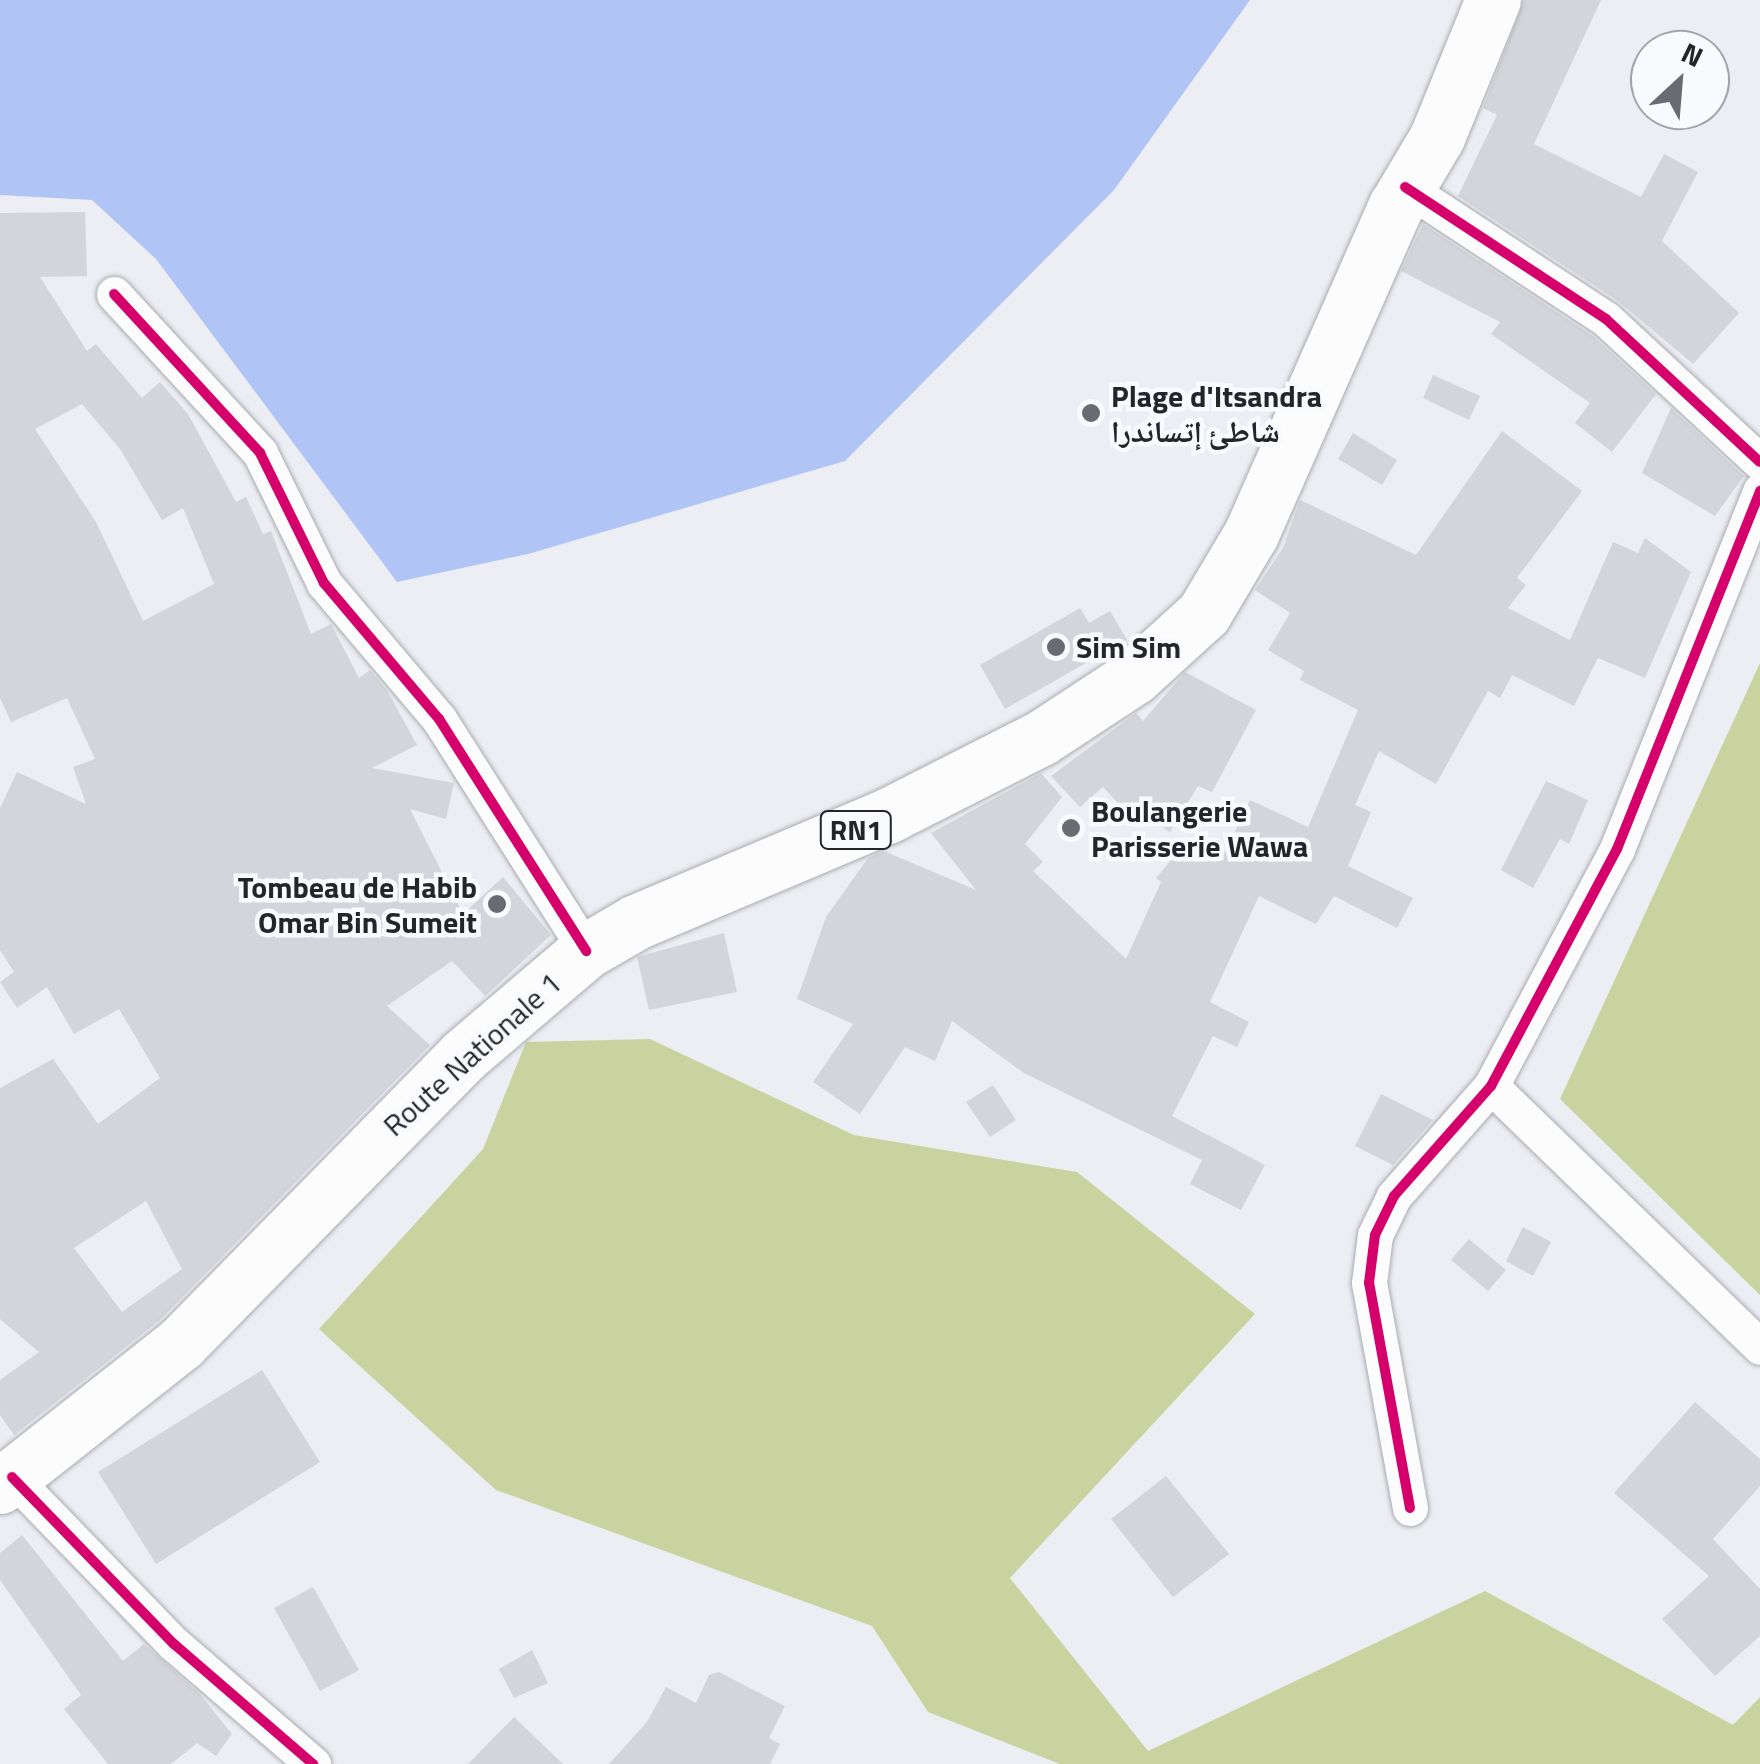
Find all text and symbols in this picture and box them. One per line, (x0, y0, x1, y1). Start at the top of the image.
north arrow (1630, 30, 1730, 130)
text: N (1674, 31, 1711, 78)
place label: Plage d'Itsandra شاطئ إتساندرا (1111, 378, 1322, 448)
marker: Plage d'Itsandra شاطئ إتساندرا (1080, 402, 1102, 424)
place label: Sim Sim (1076, 629, 1181, 665)
marker: Sim Sim (1045, 636, 1067, 658)
place label: Boulangerie Parisserie Wawa (1091, 793, 1308, 864)
road number: RN1 (818, 807, 894, 853)
marker: Boulangerie Parisserie Wawa (1060, 817, 1082, 839)
place label: Tombeau de Habib Omar Bin Sumeit (238, 869, 477, 940)
marker: Tombeau de Habib Omar Bin Sumeit (486, 893, 508, 915)
street label: Route Nationale 1 (376, 965, 568, 1143)

